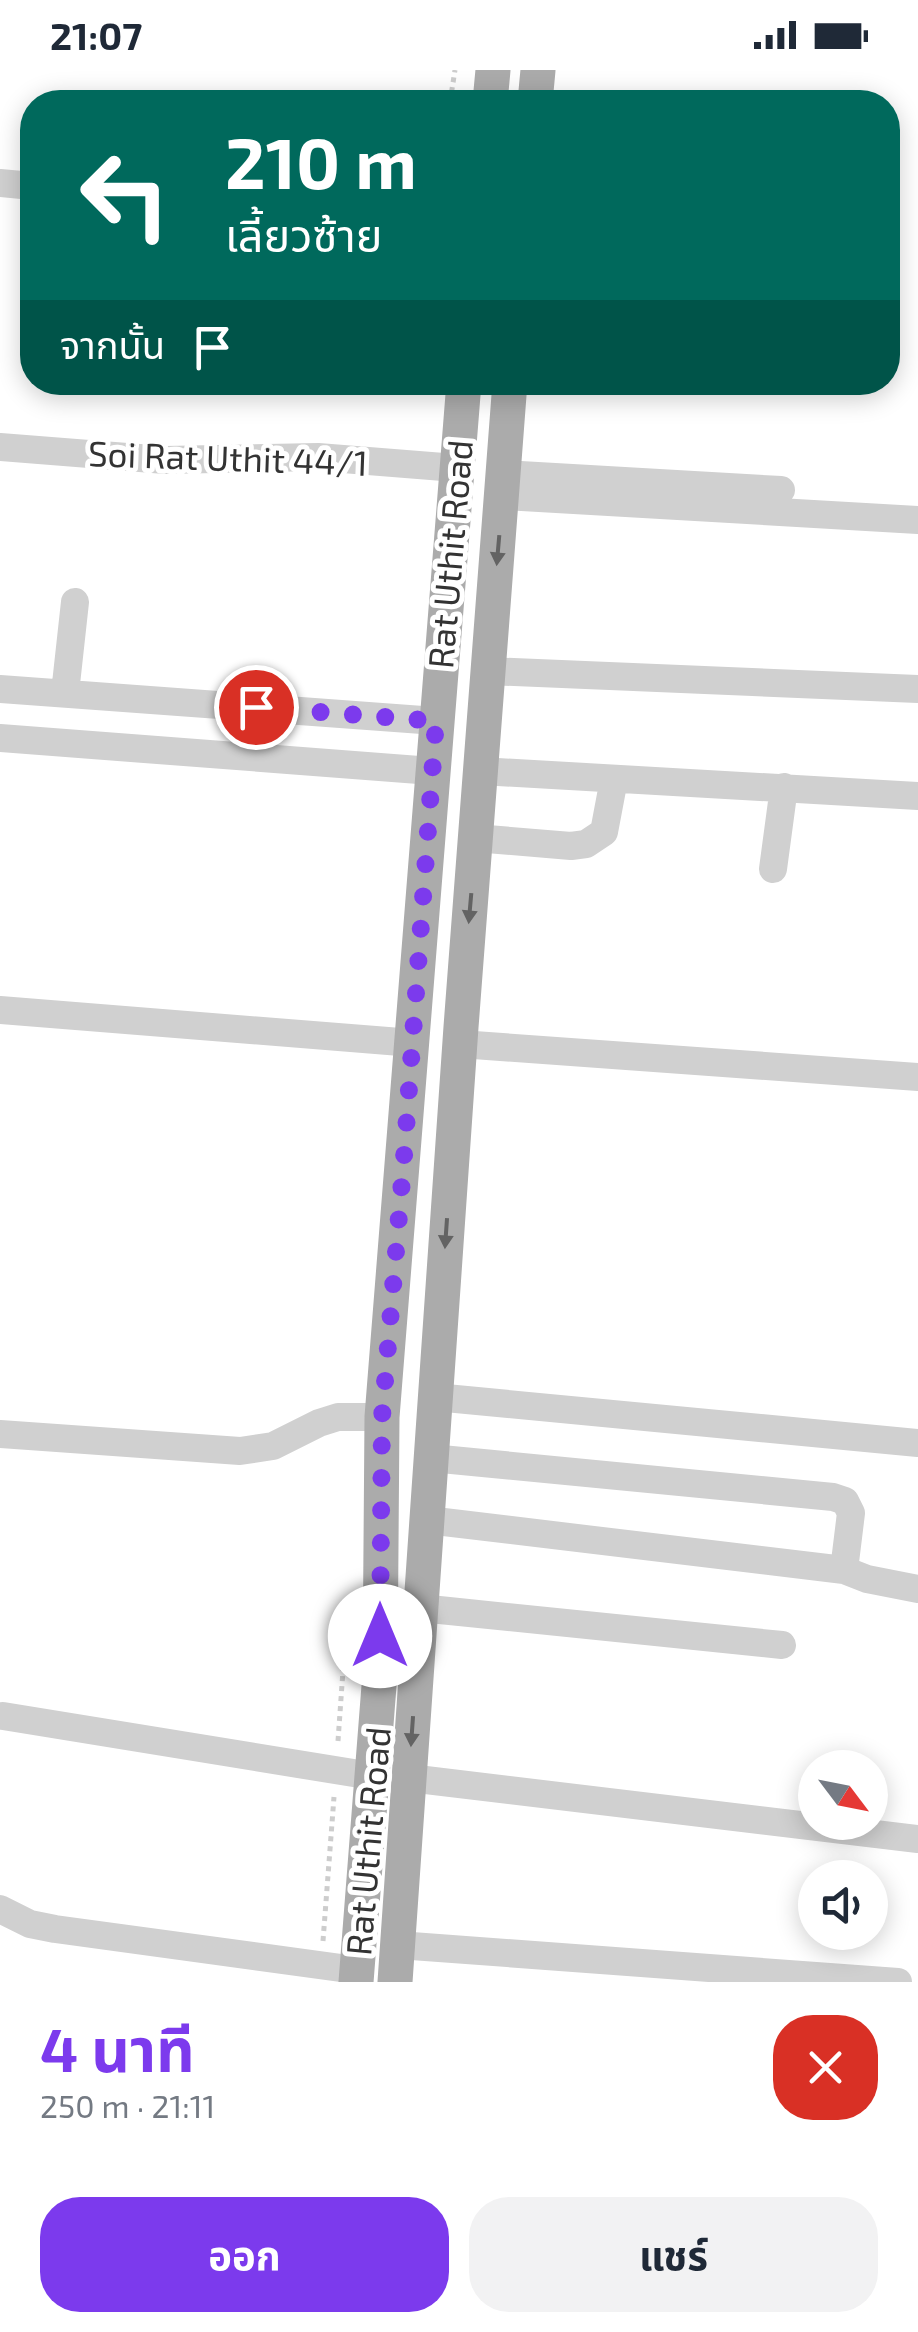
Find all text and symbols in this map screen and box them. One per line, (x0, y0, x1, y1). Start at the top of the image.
text: 21:07 (50, 12, 142, 58)
text: 210 m (225, 119, 417, 203)
icon: left (60, 130, 190, 260)
text: เลี้ยวซ้าย (225, 207, 382, 261)
icon: arrive (185, 320, 240, 375)
text: จากนั้น (60, 321, 165, 367)
street label: Soi Rat Uthit 44/1 (87, 431, 369, 483)
street label: Rat Uthit Road (418, 438, 480, 670)
one-way arrow (490, 534, 506, 566)
pin (214, 665, 299, 750)
icon: arrive (229, 680, 284, 735)
one-way arrow (461, 893, 477, 925)
one-way arrow (438, 1217, 454, 1249)
position arrow (328, 1584, 432, 1688)
one-way arrow (404, 1716, 420, 1748)
street label: Rat Uthit Road (336, 1725, 398, 1957)
north arrow (798, 1750, 888, 1840)
map controls (798, 1750, 888, 1950)
button: sound (798, 1860, 888, 1950)
text: 4 นาที (40, 2012, 195, 2084)
button: close (773, 2015, 878, 2120)
text: 250 m · 21:11 (40, 2086, 215, 2124)
button: ออก (40, 2197, 449, 2312)
button: แชร์ (469, 2197, 878, 2312)

